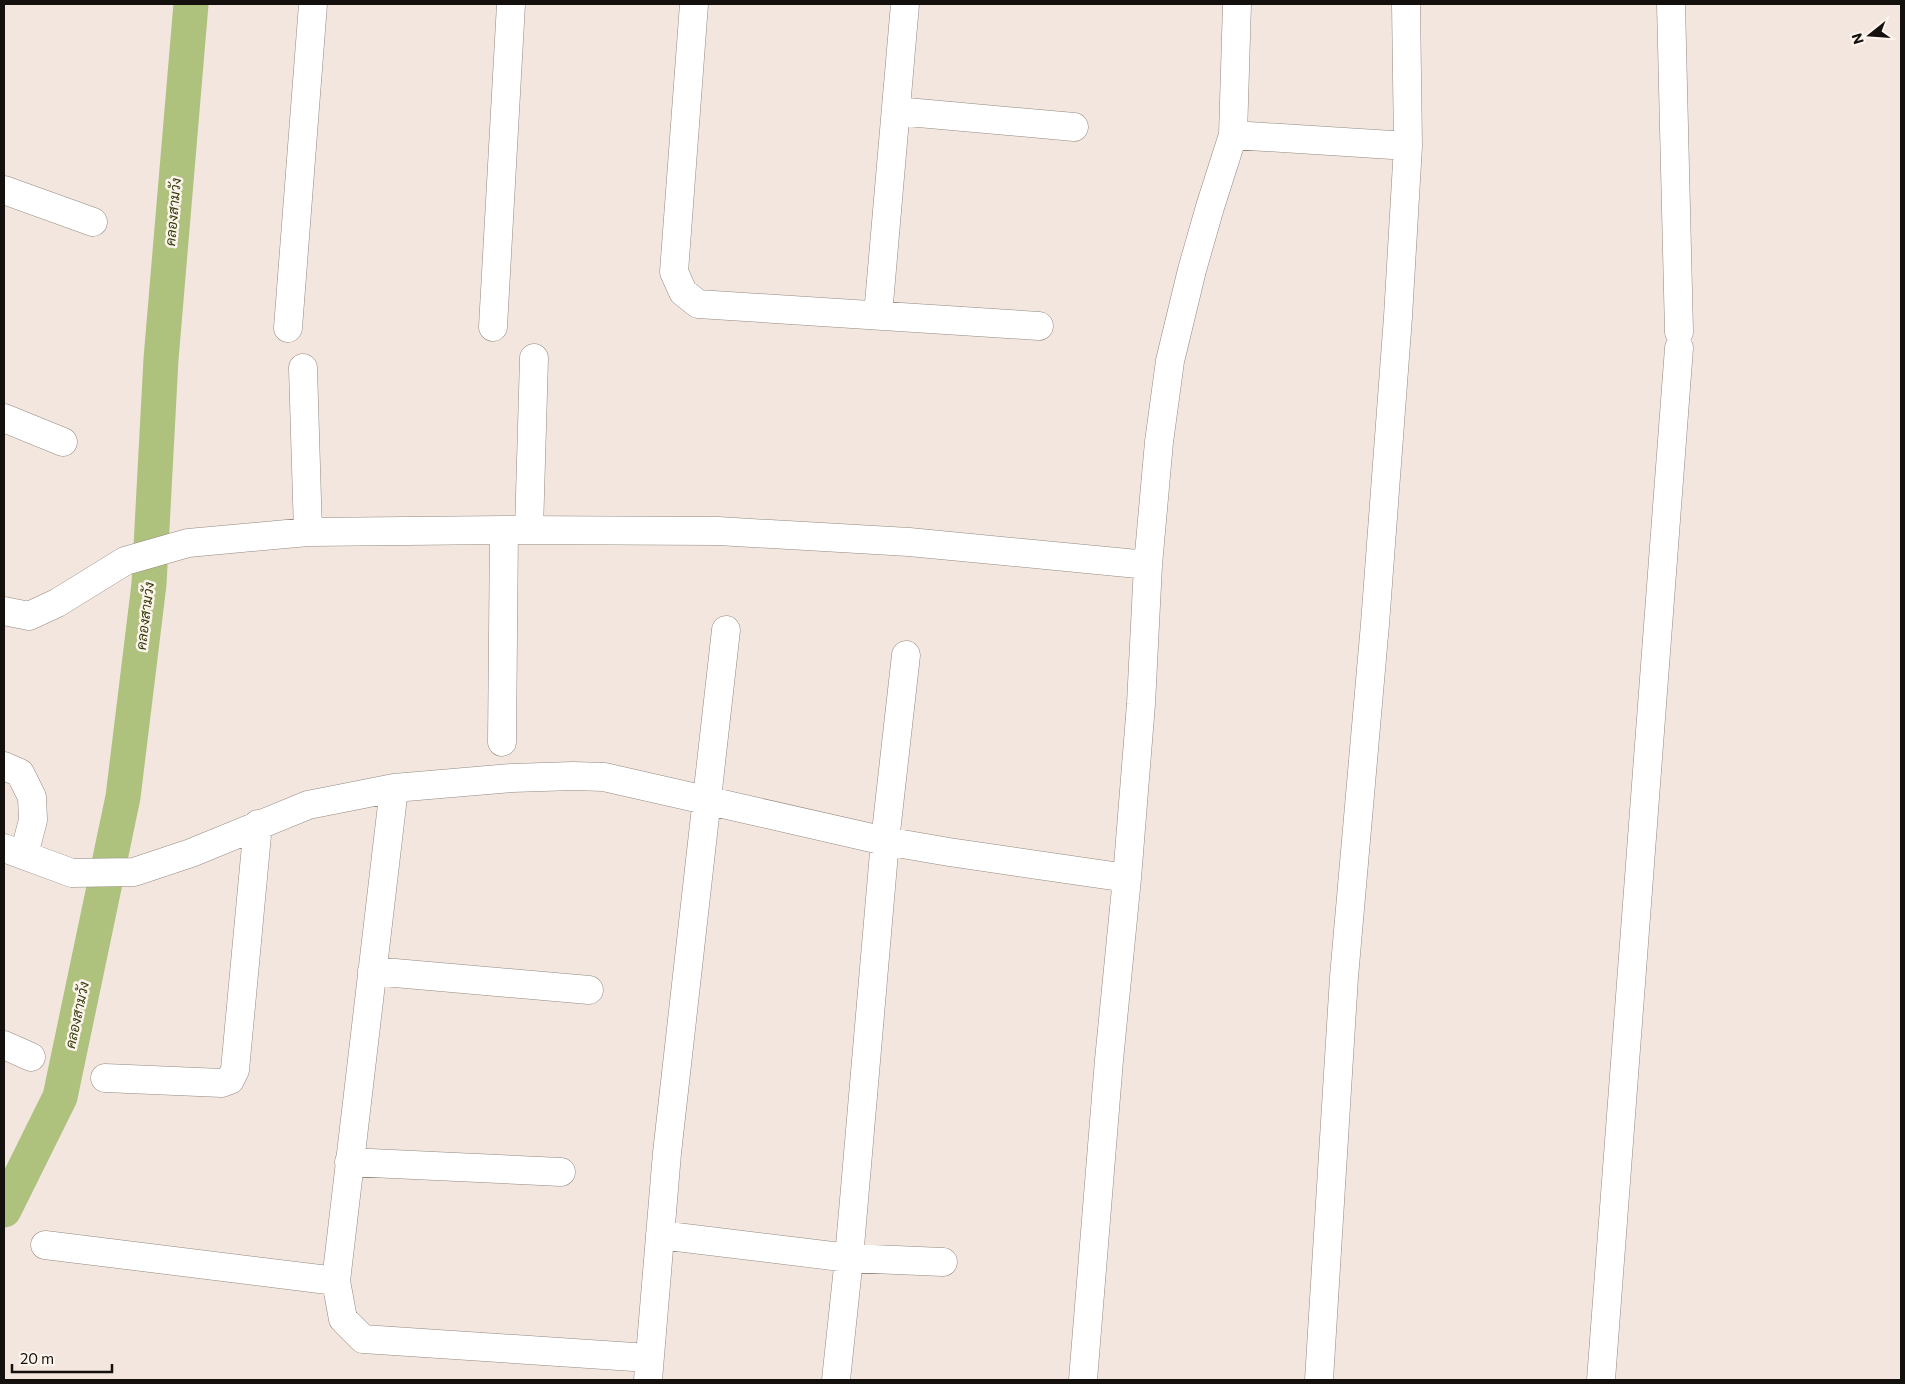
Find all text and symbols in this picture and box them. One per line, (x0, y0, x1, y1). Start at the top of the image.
north arrow (1845, 10, 1895, 60)
text: N (1847, 31, 1867, 46)
water label: คลองสามวัง (161, 177, 184, 247)
water label: คลองสามวัง (132, 581, 157, 651)
water label: คลองสามวัง (61, 980, 92, 1050)
scale bar (12, 1342, 112, 1374)
text: 20 m (20, 1349, 54, 1367)

